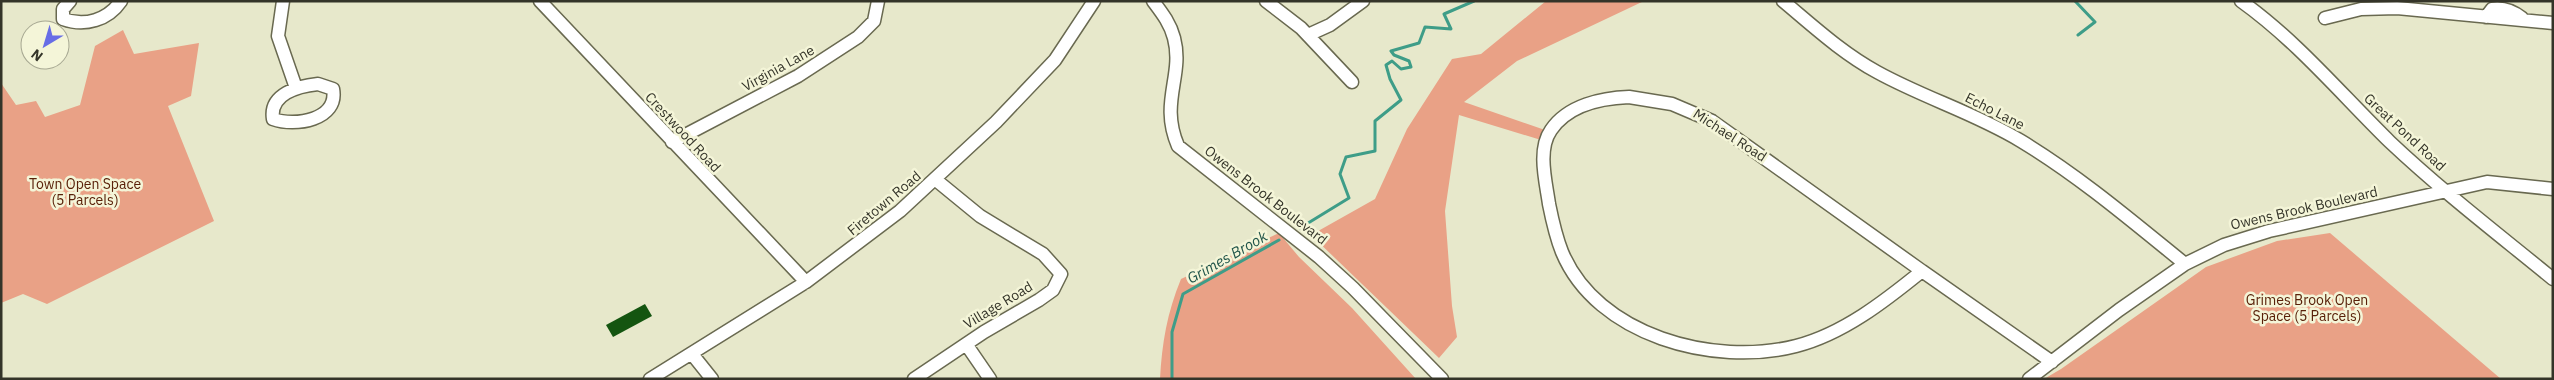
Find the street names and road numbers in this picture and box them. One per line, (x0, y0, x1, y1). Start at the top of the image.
street label: Virginia Lane (739, 41, 818, 95)
street label: Crestwood Road (641, 88, 725, 176)
street label: Echo Lane (1962, 88, 2028, 134)
street label: Great Pond Road (2360, 89, 2450, 175)
street label: Michael Road (1690, 104, 1770, 166)
street label: Owens Brook Boulevard (1201, 142, 1331, 248)
street label: Firetown Road (843, 167, 925, 239)
street label: Owens Brook Boulevard (2229, 182, 2379, 234)
street label: Village Road (960, 277, 1036, 333)

